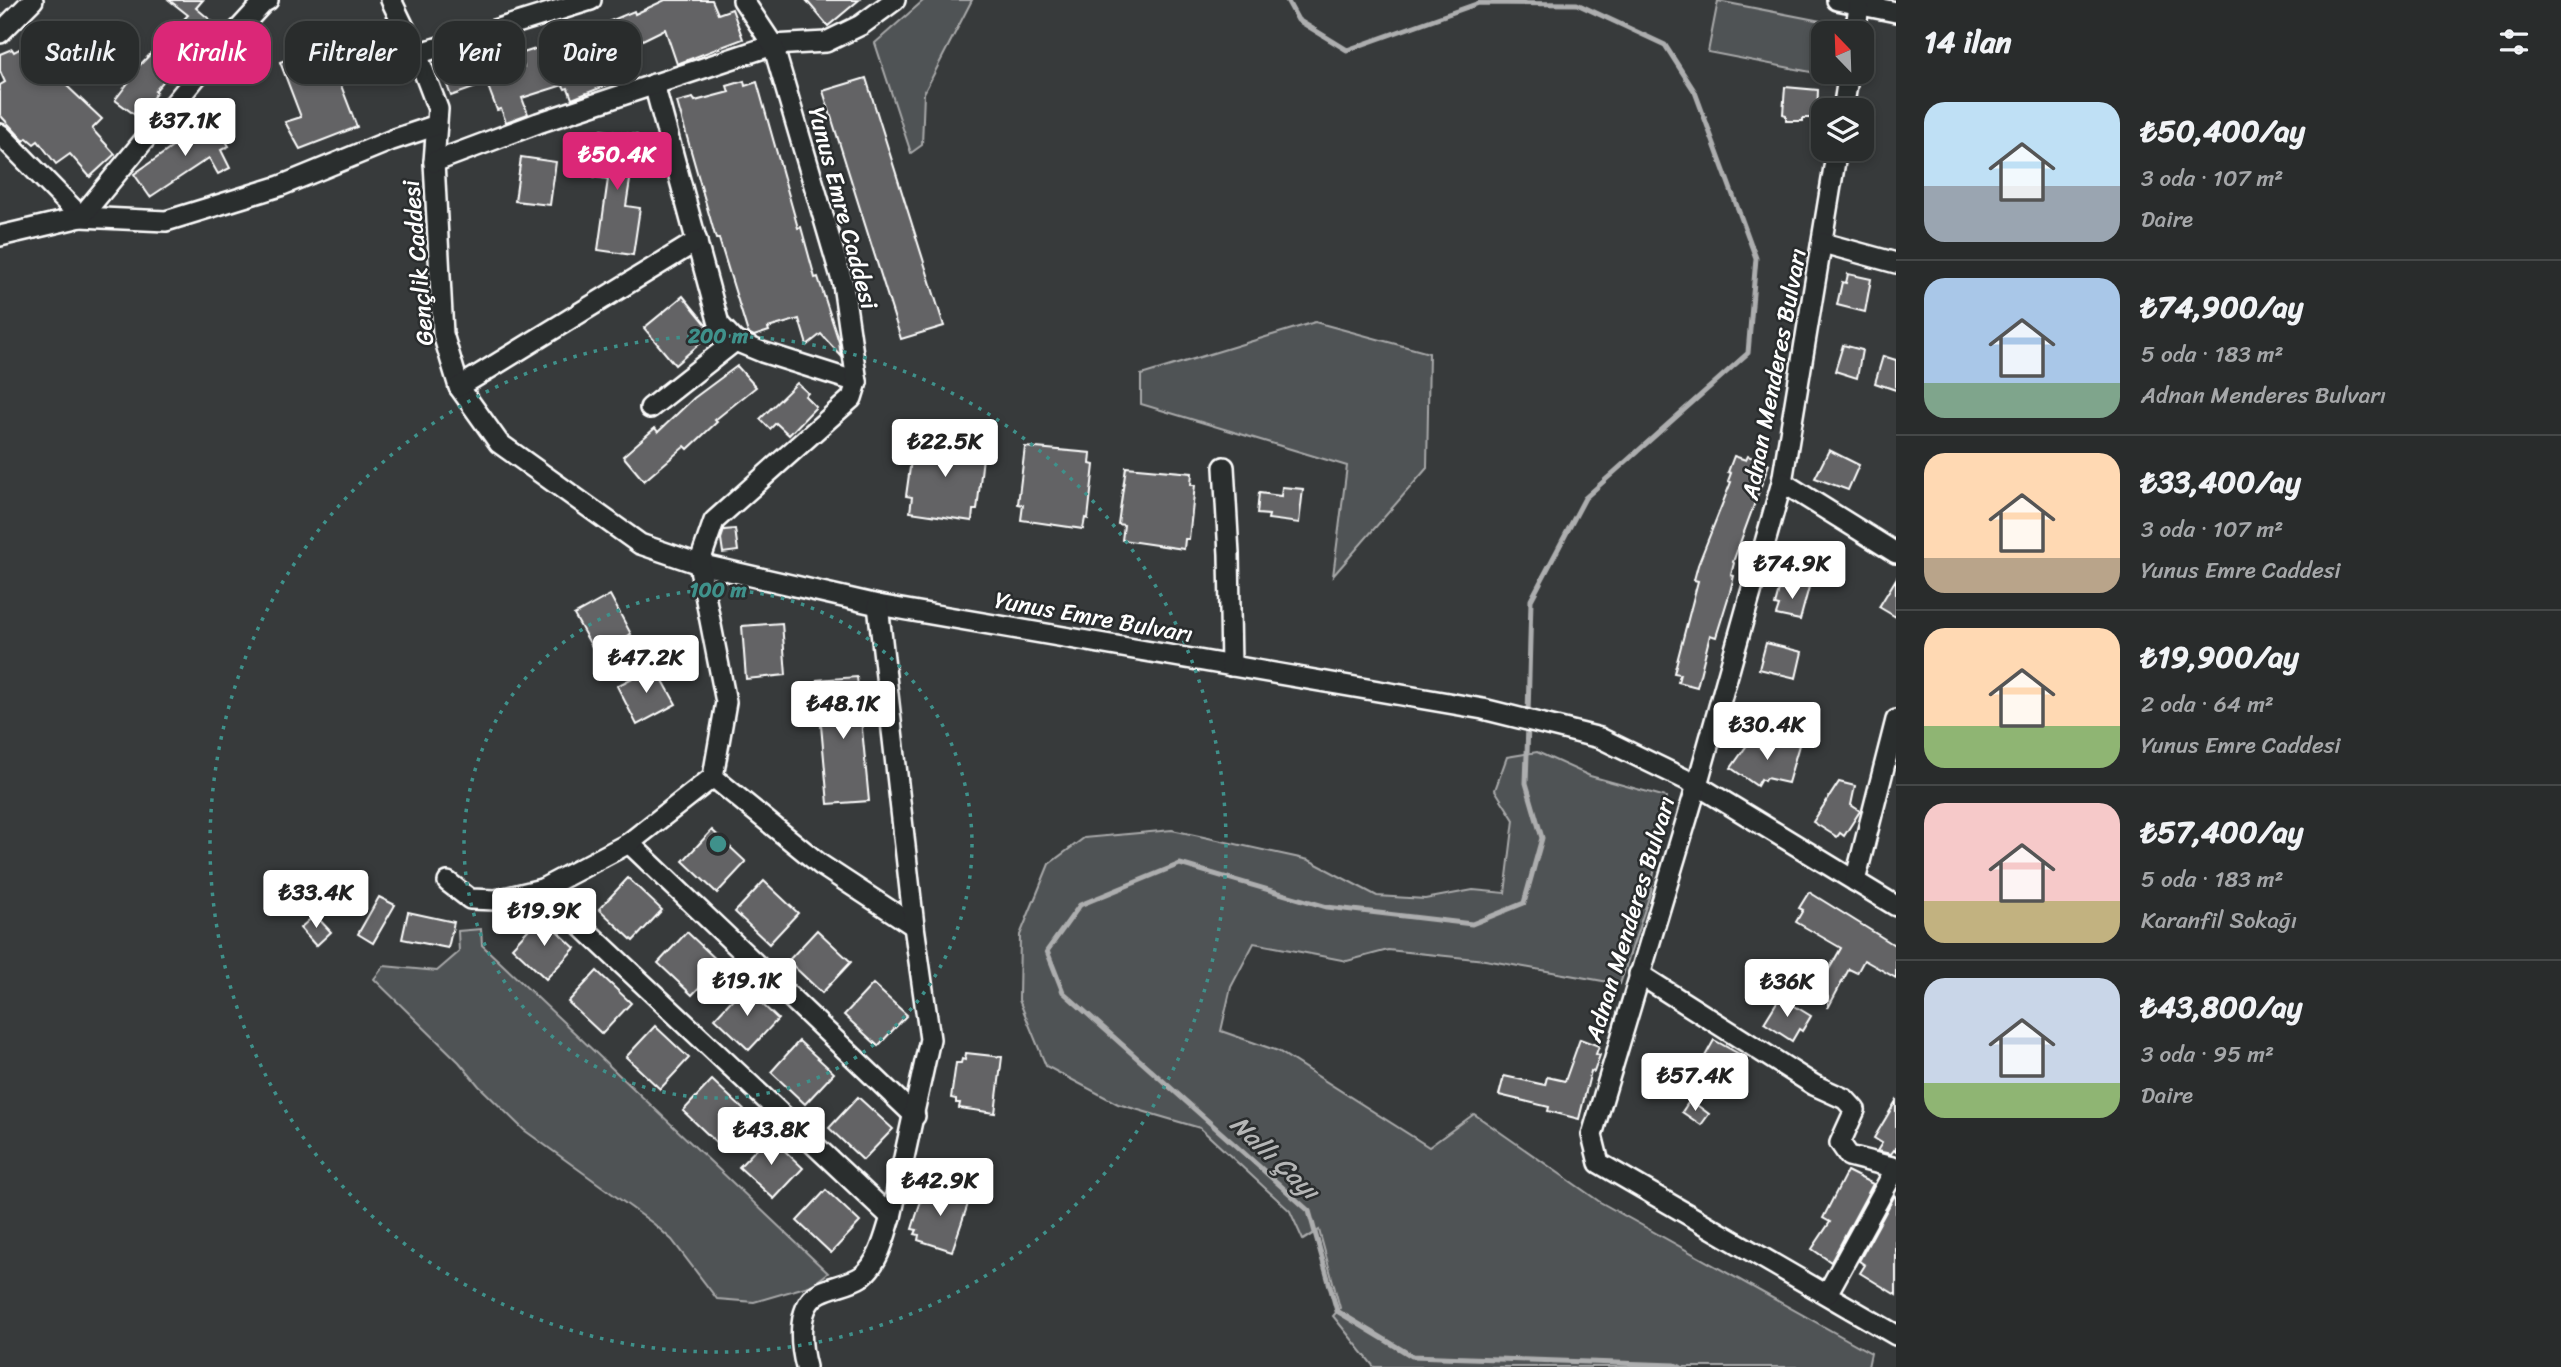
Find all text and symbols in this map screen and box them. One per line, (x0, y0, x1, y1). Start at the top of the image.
text: 14 ilan (1924, 15, 2011, 69)
chip: Satılık (21, 21, 139, 84)
chip: Kiralık (153, 21, 271, 84)
chip: Filtreler (285, 21, 420, 84)
chip: Yeni (434, 21, 525, 84)
chip: Daire (539, 21, 641, 84)
north arrow (1811, 21, 1874, 84)
map controls (1811, 21, 1874, 161)
icon: filters (2495, 23, 2533, 61)
button: layers (1811, 98, 1874, 161)
pin: ₺37.1K (128, 99, 242, 158)
text: ₺37.1K (150, 100, 220, 141)
street label: Yunus Emre Caddesi (796, 102, 890, 314)
text: ₺50,400/ay (2141, 104, 2305, 158)
icon: home (1980, 130, 2064, 214)
pin: ₺50.4K (560, 132, 674, 192)
text: ₺50.4K (579, 134, 655, 175)
text: 3 oda · 107 m² (2141, 158, 2283, 199)
street label: Gençlik Caddesi (390, 177, 446, 347)
text: Daire (2141, 199, 2193, 240)
street label: Adnan Menderes Bulvarı (1729, 244, 1819, 504)
text: ₺74,900/ay (2141, 280, 2303, 334)
icon: home (1980, 306, 2064, 390)
text: 200 m (687, 317, 749, 355)
text: 5 oda · 183 m² (2141, 334, 2284, 375)
text: Adnan Menderes Bulvarı (2141, 375, 2386, 416)
pin: ₺22.5K (888, 420, 1002, 479)
text: ₺22.5K (908, 421, 982, 462)
text: ₺33,400/ay (2141, 455, 2301, 509)
icon: home (1980, 481, 2064, 565)
text: 3 oda · 107 m² (2141, 509, 2283, 550)
pin: ₺74.9K (1735, 542, 1849, 601)
text: ₺74.9K (1754, 543, 1830, 584)
text: Yunus Emre Caddesi (2141, 550, 2341, 591)
text: 100 m (689, 571, 747, 609)
street label: Yunus Emre Bulvarı (992, 579, 1196, 655)
text: ₺19,900/ay (2141, 630, 2299, 684)
pin: ₺47.2K (589, 636, 703, 695)
text: ₺47.2K (609, 637, 683, 678)
icon: home (1980, 656, 2064, 740)
pin: ₺48.1K (786, 682, 900, 741)
text: ₺48.1K (807, 683, 879, 724)
text: 2 oda · 64 m² (2141, 684, 2274, 725)
pin: ₺30.4K (1710, 702, 1824, 762)
text: ₺30.4K (1729, 704, 1805, 745)
text: Yunus Emre Caddesi (2141, 725, 2341, 766)
street label: Adnan Menderes Bulvarı (1572, 791, 1687, 1048)
text: ₺57,400/ay (2141, 805, 2303, 859)
icon: home (1980, 831, 2064, 915)
centre of rings (706, 832, 730, 856)
text: 5 oda · 183 m² (2141, 859, 2284, 900)
pin: ₺33.4K (259, 870, 373, 930)
text: ₺33.4K (279, 872, 353, 913)
pin: ₺19.9K (487, 888, 601, 948)
text: ₺19.9K (508, 890, 580, 931)
text: Karanfil Sokağı (2141, 900, 2297, 941)
pin: ₺19.1K (690, 958, 804, 1018)
text: ₺19.1K (713, 960, 781, 1001)
pin: ₺36K (1746, 960, 1828, 1019)
text: ₺36K (1761, 961, 1813, 1002)
text: ₺43,800/ay (2141, 980, 2302, 1034)
icon: home (1980, 1006, 2064, 1090)
text: 3 oda · 95 m² (2141, 1034, 2274, 1075)
pin: ₺57.4K (1638, 1054, 1752, 1113)
text: ₺57.4K (1657, 1055, 1733, 1096)
text: Daire (2141, 1075, 2193, 1116)
water label: Nallı Çayı (1219, 1103, 1333, 1213)
pin: ₺43.8K (714, 1108, 828, 1167)
text: ₺43.8K (734, 1109, 808, 1150)
pin: ₺42.9K (883, 1158, 997, 1218)
text: ₺42.9K (902, 1160, 978, 1201)

